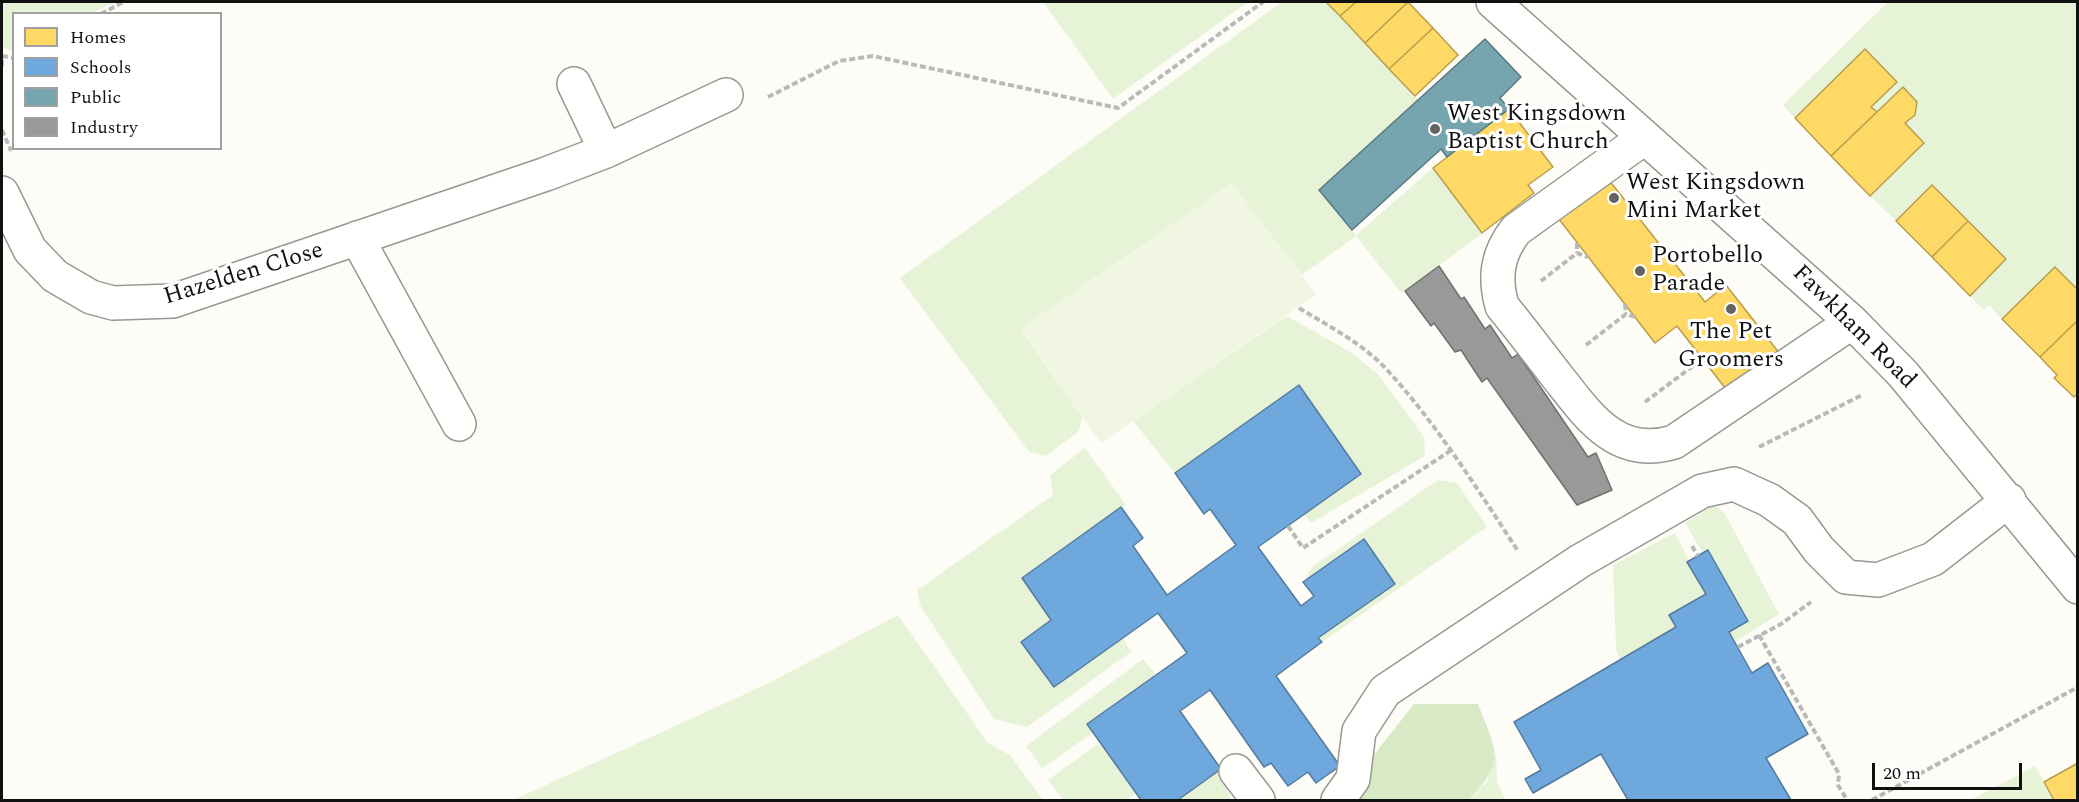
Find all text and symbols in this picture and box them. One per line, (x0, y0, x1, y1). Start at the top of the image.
legend (12, 12, 222, 150)
text: Homes (70, 24, 126, 51)
text: Schools (70, 54, 132, 81)
text: Public (70, 84, 121, 111)
place label: West Kingsdown Baptist Church (1447, 101, 1626, 157)
text: Industry (70, 114, 138, 141)
marker: West Kingsdown Baptist Church (1428, 122, 1442, 136)
place label: West Kingsdown Mini Market (1626, 170, 1805, 226)
marker: West Kingsdown Mini Market (1607, 191, 1621, 205)
street label: Hazelden Close (161, 237, 327, 313)
place label: Portobello Parade (1652, 243, 1763, 299)
street label: Fawkham Road (1785, 260, 1921, 396)
marker: Portobello Parade (1633, 264, 1647, 278)
marker: The Pet Groomers (1724, 302, 1738, 316)
place label: The Pet Groomers (1678, 319, 1784, 375)
scale bar (1875, 751, 2025, 789)
text: 20 m (1883, 760, 1921, 787)

